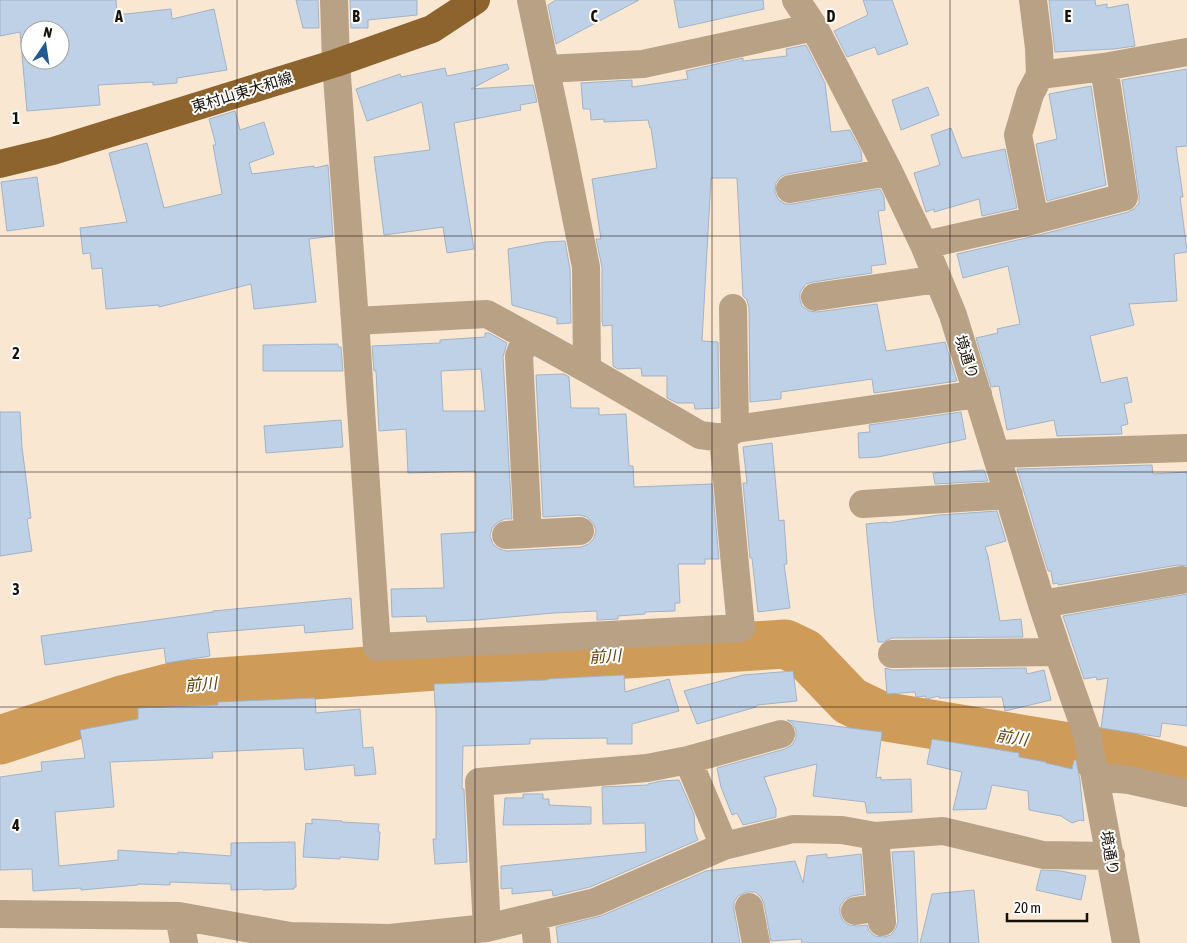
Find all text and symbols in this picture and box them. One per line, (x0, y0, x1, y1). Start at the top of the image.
text: A (114, 7, 123, 25)
text: B (352, 7, 360, 25)
text: C (590, 7, 598, 25)
text: D (827, 7, 836, 25)
text: E (1065, 7, 1072, 25)
north arrow (20, 20, 70, 70)
text: N (42, 24, 54, 41)
street label: 東村山東大和線 (189, 69, 295, 115)
text: 1 (12, 109, 20, 127)
street label: 境通り (952, 333, 982, 381)
text: 2 (12, 344, 20, 362)
text: 3 (12, 580, 20, 598)
water label: 前川 (588, 646, 624, 666)
water label: 前川 (184, 673, 220, 694)
water label: 前川 (995, 726, 1031, 749)
text: 4 (11, 816, 20, 834)
street label: 境通り (1098, 829, 1122, 877)
scale bar (1007, 890, 1087, 922)
text: 20 m (1014, 899, 1041, 916)

